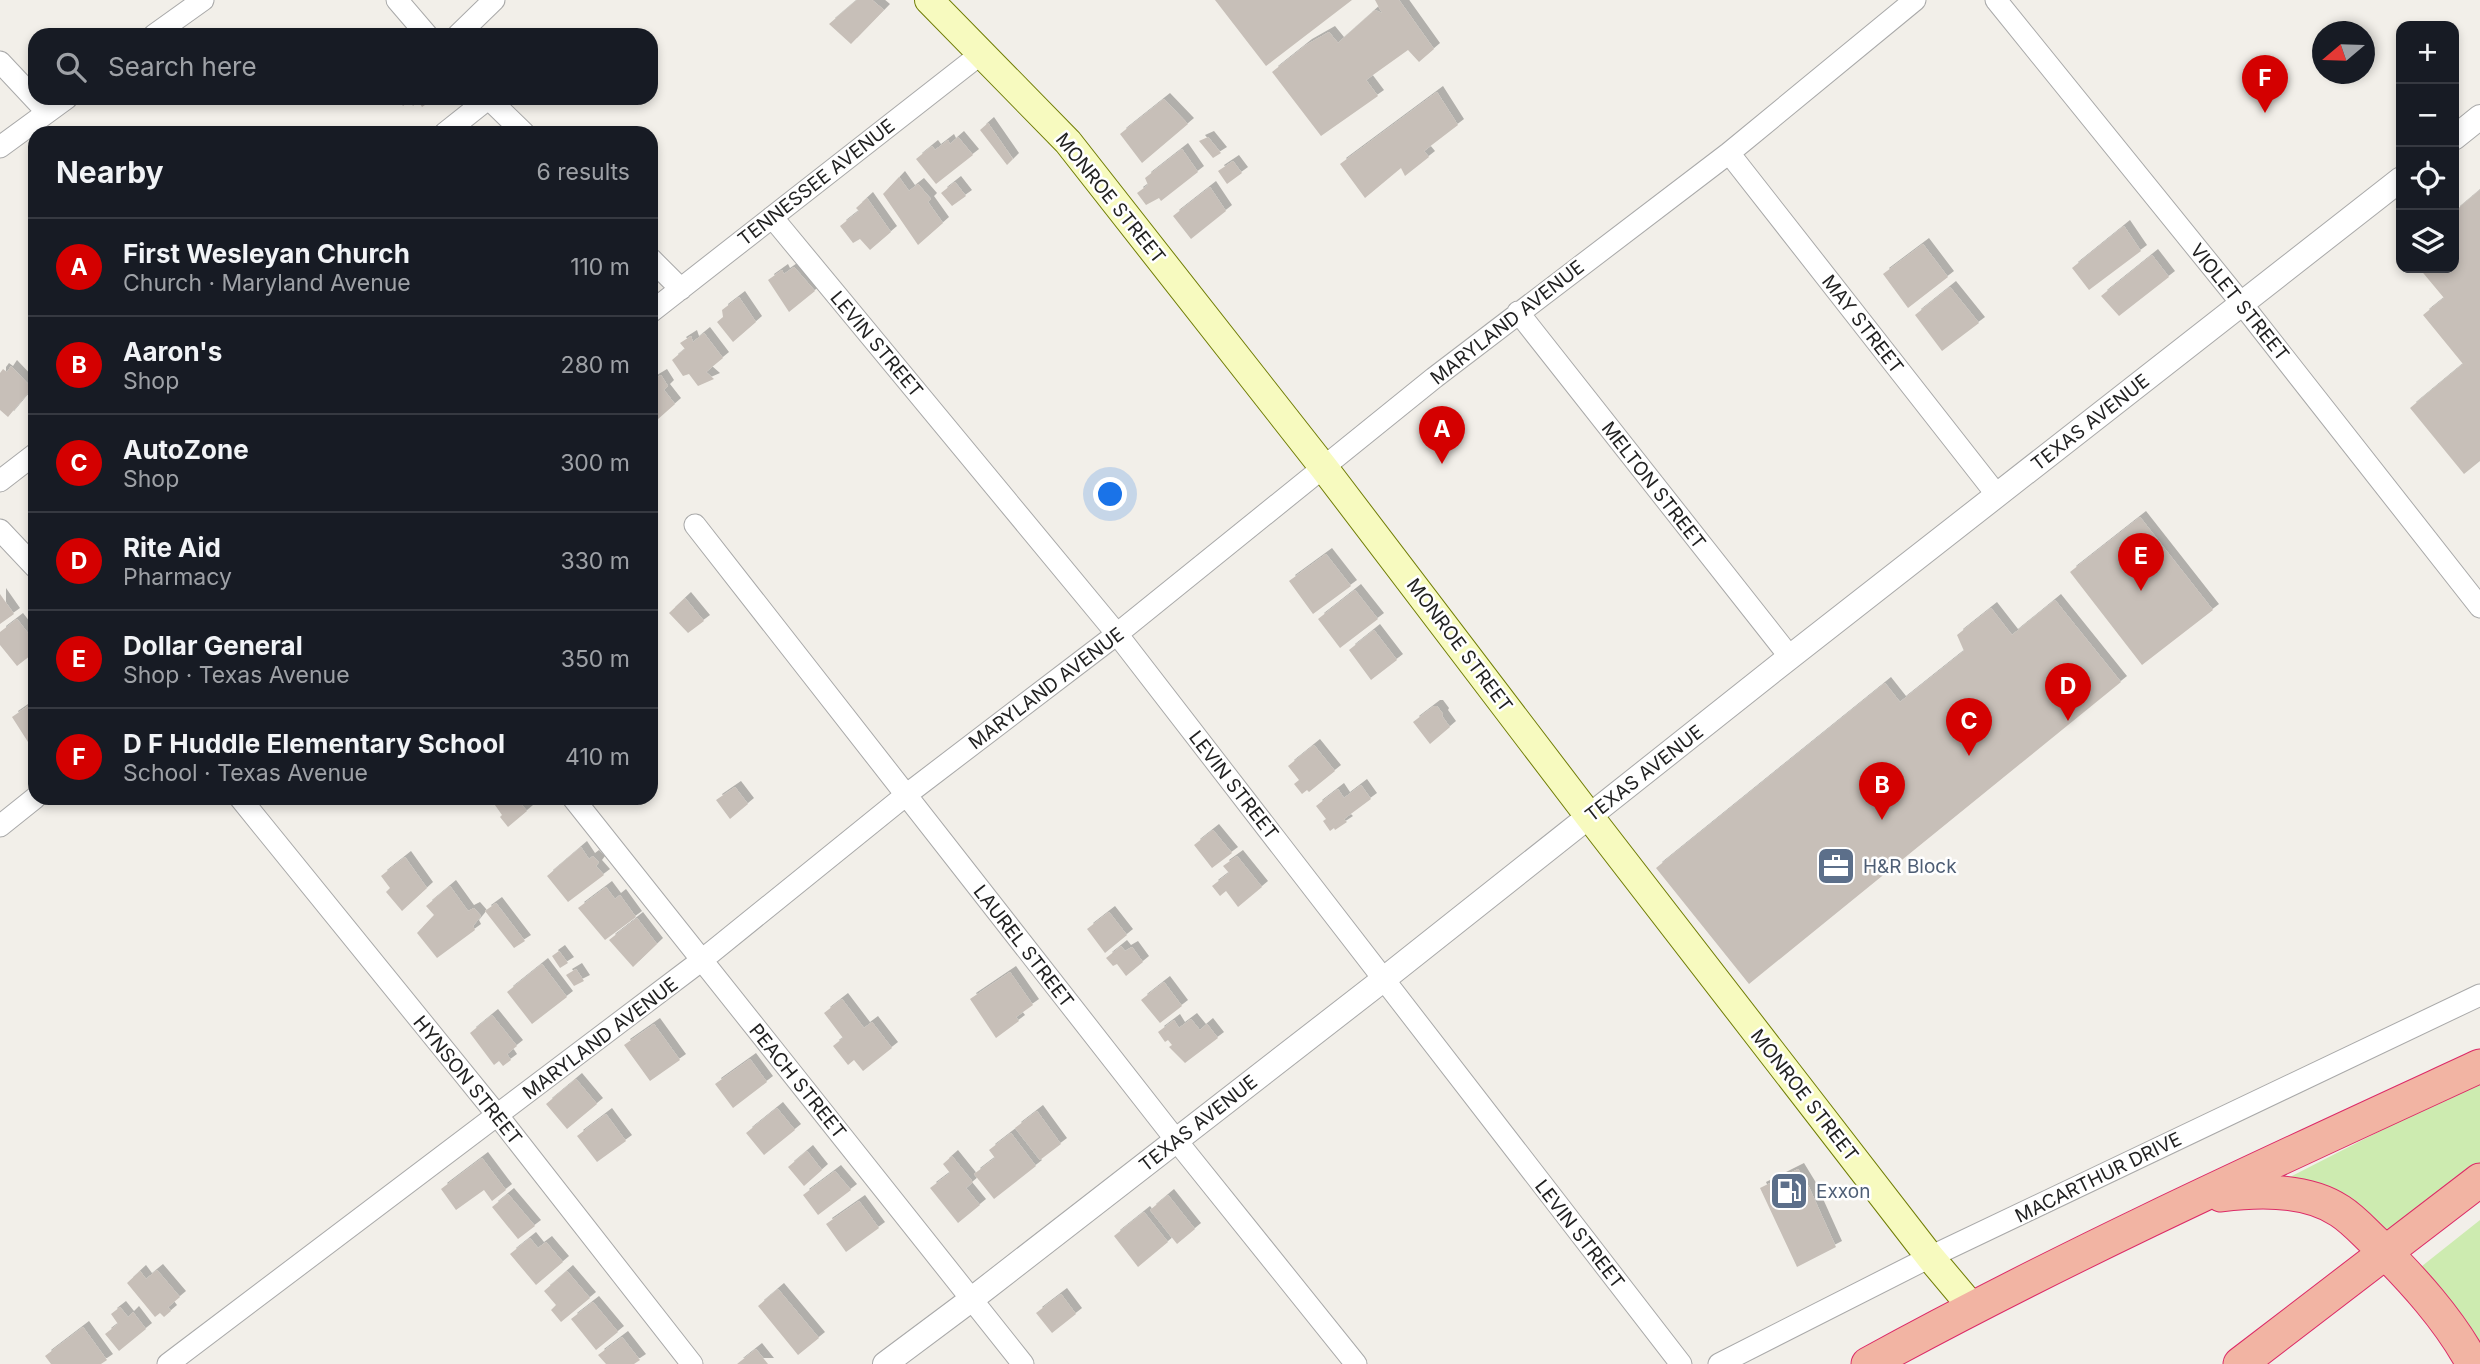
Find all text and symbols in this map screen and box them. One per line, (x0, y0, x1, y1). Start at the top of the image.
north arrow (2312, 21, 2375, 84)
map controls (2396, 21, 2459, 273)
button: + (2396, 21, 2459, 84)
search box (28, 28, 658, 105)
icon: search (52, 48, 90, 86)
text: Search here (108, 51, 257, 82)
pin: F (2242, 55, 2288, 113)
button: − (2396, 84, 2459, 147)
street label: TENNESSEE AVENUE (733, 114, 899, 251)
street label: MONROE STREET (1051, 128, 1170, 268)
button: locate (2396, 147, 2459, 210)
text: Nearby (56, 154, 164, 190)
text: 6 results (536, 158, 630, 186)
button: layers (2396, 210, 2459, 273)
text: First Wesleyan Church (123, 238, 410, 269)
street label: VIOLET STREET (2185, 239, 2294, 366)
text: A (70, 253, 88, 281)
text: 110 m (570, 253, 630, 281)
street label: MARYLAND AVENUE (1426, 255, 1589, 389)
text: Church · Maryland Avenue (123, 269, 411, 297)
street label: MAY STREET (1817, 270, 1908, 378)
street label: LEVIN STREET (825, 286, 928, 402)
text: Aaron's (123, 336, 222, 367)
text: B (71, 351, 87, 379)
text: 280 m (561, 351, 630, 379)
text: Shop (123, 367, 179, 395)
street label: TEXAS AVENUE (2027, 369, 2154, 476)
pin: A (1419, 406, 1465, 464)
street label: MELTON STREET (1597, 417, 1710, 554)
text: AutoZone (123, 434, 249, 465)
text: C (70, 449, 88, 477)
text: 300 m (560, 449, 630, 477)
text: Shop (123, 465, 179, 493)
your location (1093, 477, 1127, 511)
text: Rite Aid (123, 532, 221, 563)
pin: E (2118, 533, 2164, 591)
text: D (71, 547, 87, 575)
text: 330 m (560, 547, 630, 575)
text: Pharmacy (123, 563, 232, 591)
street label: MONROE STREET (1402, 574, 1517, 717)
street label: MARYLAND AVENUE (964, 623, 1128, 754)
text: Dollar General (123, 630, 303, 661)
text: E (72, 645, 86, 673)
text: 350 m (561, 645, 630, 673)
text: Shop · Texas Avenue (123, 661, 350, 689)
pin: D (2045, 663, 2091, 721)
pin: C (1946, 698, 1992, 756)
street label: TEXAS AVENUE (1581, 720, 1708, 827)
street label: LEVIN STREET (1184, 726, 1283, 844)
text: D F Huddle Elementary School (123, 728, 505, 759)
text: F (72, 743, 86, 771)
text: 410 m (565, 743, 630, 771)
text: School · Texas Avenue (123, 759, 368, 787)
pin: B (1859, 762, 1905, 820)
office icon: H&R Block (1815, 845, 1857, 887)
place label: H&R Block (1863, 855, 1957, 878)
street label: LAUREL STREET (969, 880, 1079, 1012)
street label: MARYLAND AVENUE (518, 973, 682, 1104)
street label: HYNSON STREET (408, 1011, 527, 1150)
street label: PEACH STREET (744, 1019, 851, 1143)
street label: MONROE STREET (1746, 1025, 1863, 1166)
street label: TEXAS AVENUE (1135, 1070, 1262, 1177)
street label: MACARTHUR DRIVE (2011, 1127, 2185, 1228)
fuel station icon: Exxon (1768, 1170, 1810, 1212)
street label: LEVIN STREET (1530, 1175, 1629, 1293)
place label: Exxon (1816, 1180, 1870, 1203)

